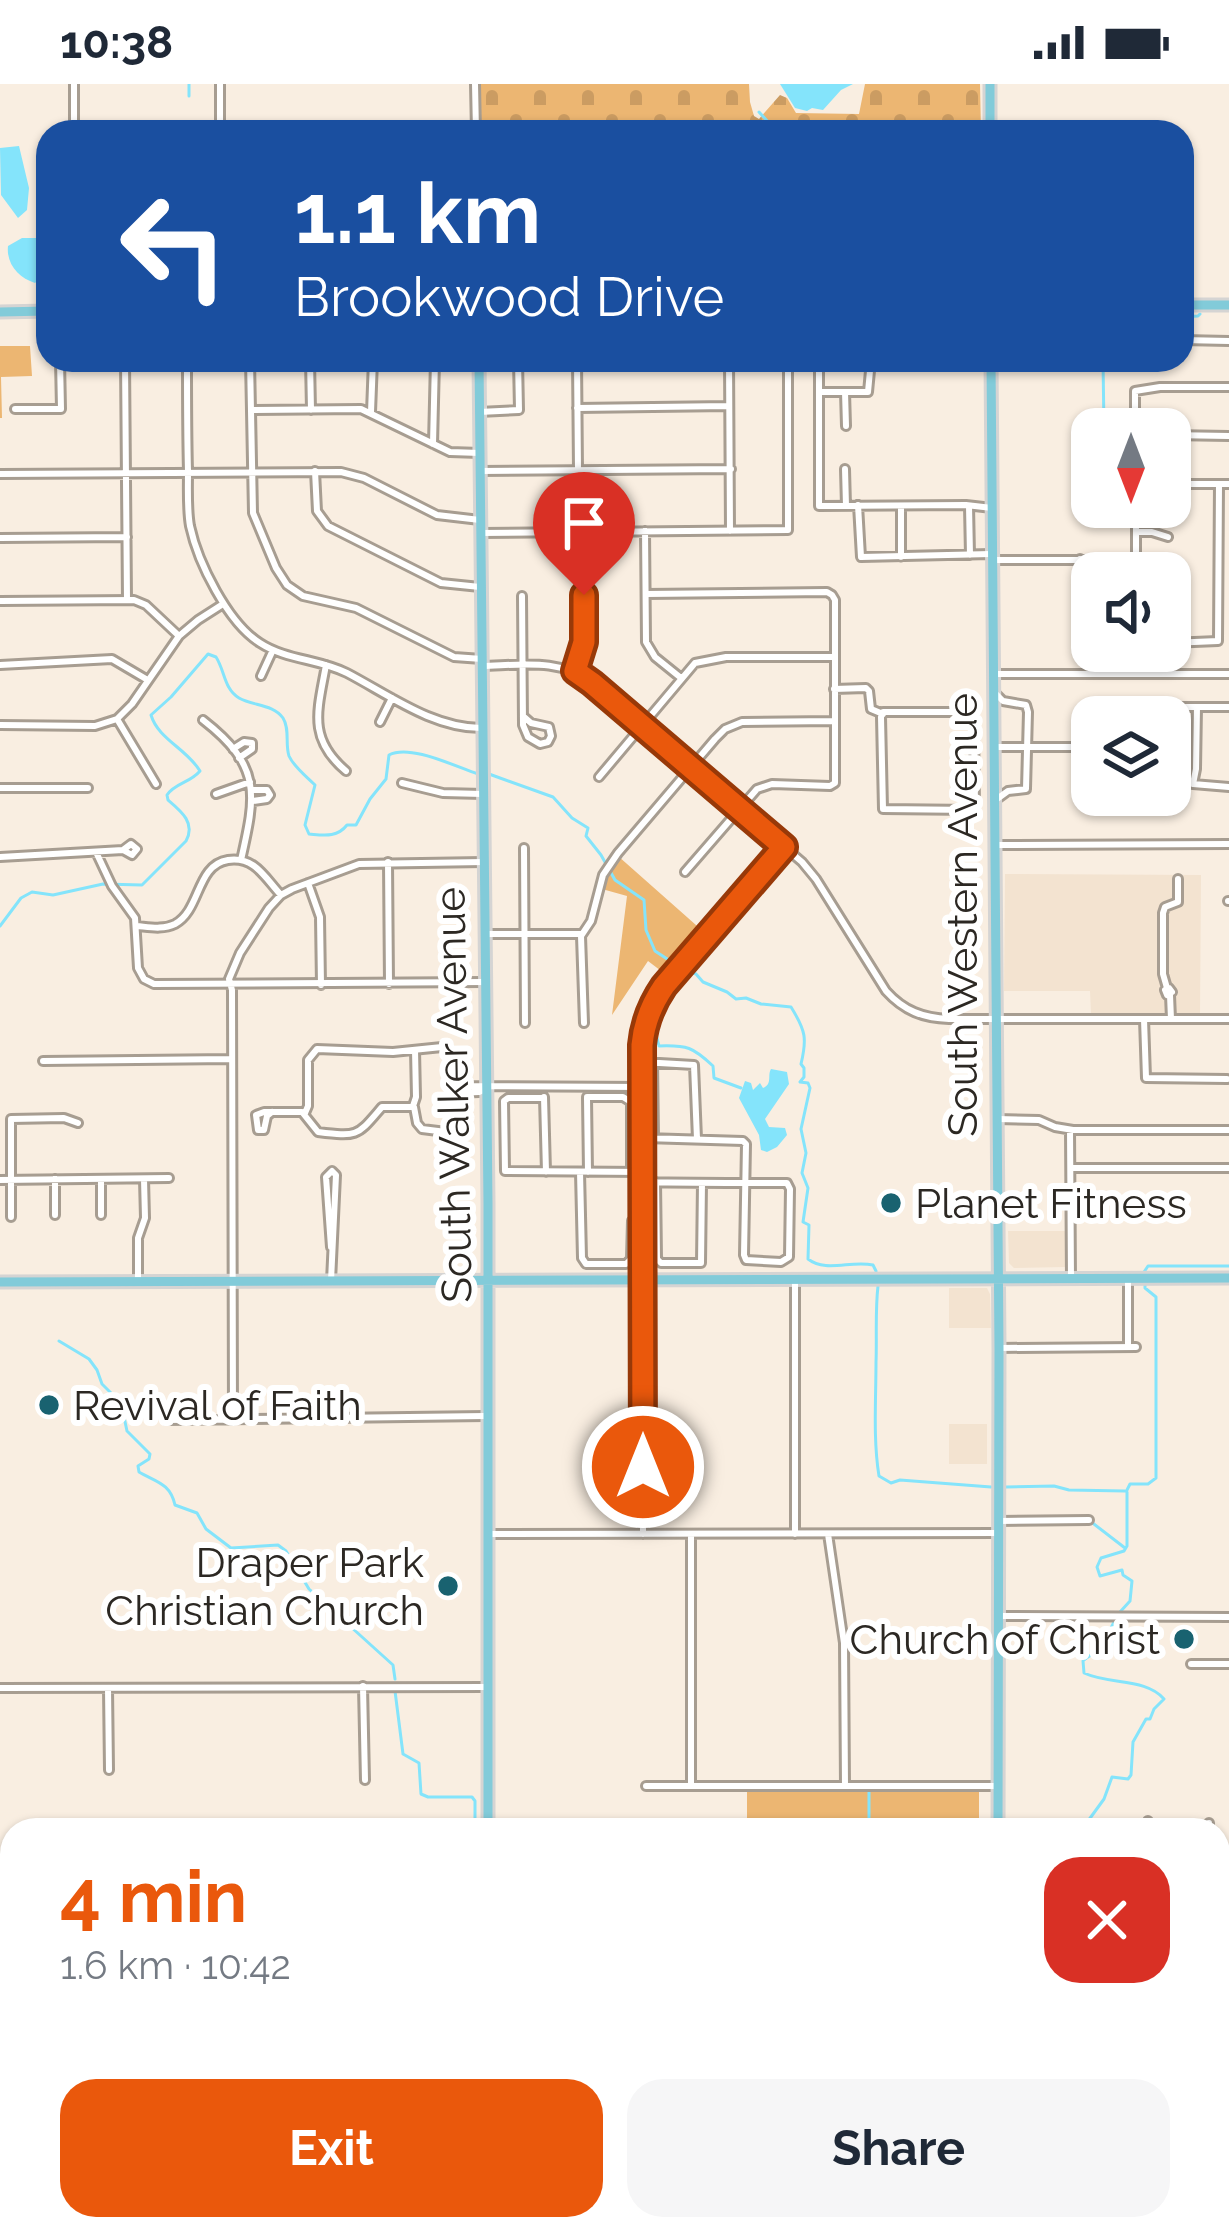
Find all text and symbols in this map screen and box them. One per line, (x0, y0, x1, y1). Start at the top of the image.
text: 10:38 (60, 16, 173, 69)
text: 1.1 km (294, 164, 541, 263)
icon: left (96, 168, 252, 324)
text: Brookwood Drive (294, 265, 724, 329)
north arrow (1071, 408, 1191, 528)
map controls (1071, 408, 1191, 816)
pin (533, 472, 635, 595)
icon: arrive (551, 490, 617, 556)
button: sound (1071, 552, 1191, 672)
street label: South Western Avenue (938, 693, 987, 1137)
button: layers (1071, 696, 1191, 816)
street label: South Walker Avenue (425, 887, 482, 1303)
place label: Planet Fitness (915, 1179, 1187, 1228)
marker: Planet Fitness (878, 1190, 904, 1216)
place label: Revival of Faith (73, 1381, 362, 1430)
marker: Revival of Faith (36, 1392, 62, 1418)
position arrow (580, 1404, 706, 1530)
place label: Draper Park Christian Church (105, 1538, 424, 1635)
marker: Draper Park Christian Church (435, 1573, 461, 1599)
place label: Church of Christ (850, 1615, 1160, 1664)
marker: Church of Christ (1171, 1626, 1197, 1652)
text: 4 min (60, 1854, 247, 1939)
button: close (1044, 1857, 1170, 1983)
text: 1.6 km · 10:42 (60, 1942, 291, 1988)
button: Exit (60, 2079, 603, 2217)
button: Share (627, 2079, 1170, 2217)

